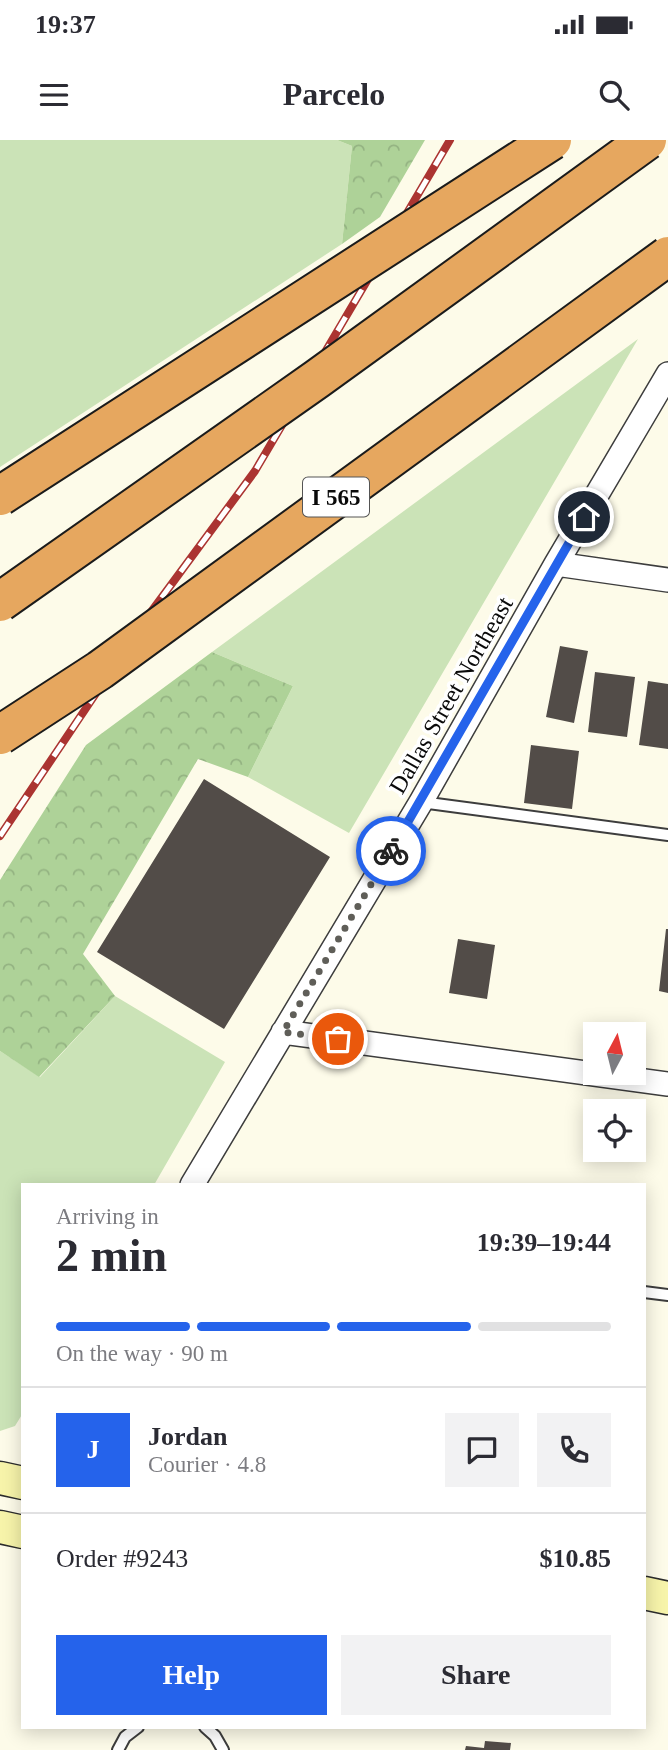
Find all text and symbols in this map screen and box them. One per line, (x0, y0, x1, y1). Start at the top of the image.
text: 19:37 (35, 10, 96, 39)
icon: menu (35, 76, 73, 114)
text: Parcelo (283, 76, 385, 112)
icon: search (595, 76, 633, 114)
road number: I 565 (303, 478, 369, 516)
pin (554, 487, 614, 547)
icon: home (565, 498, 603, 536)
street label: Dallas Street Northeast (384, 592, 518, 798)
courier (356, 816, 426, 886)
icon: bike (372, 832, 410, 870)
pin (308, 1009, 368, 1069)
icon: bag (319, 1020, 357, 1058)
north arrow (583, 1022, 646, 1085)
map controls (583, 1022, 646, 1162)
button: locate (583, 1099, 646, 1162)
text: Arriving in (56, 1204, 159, 1229)
text: 19:39–19:44 (477, 1228, 611, 1257)
text: 2 min (56, 1230, 167, 1281)
text: On the way · 90 m (56, 1341, 228, 1366)
button: chat (445, 1413, 519, 1487)
button: phone (537, 1413, 611, 1487)
text: Jordan (148, 1422, 227, 1451)
text: J (87, 1435, 100, 1464)
text: Courier · 4.8 (148, 1452, 266, 1477)
text: Order #9243 (56, 1544, 188, 1573)
text: $10.85 (540, 1544, 611, 1573)
button: Help (56, 1635, 327, 1715)
button: Share (341, 1635, 611, 1715)

